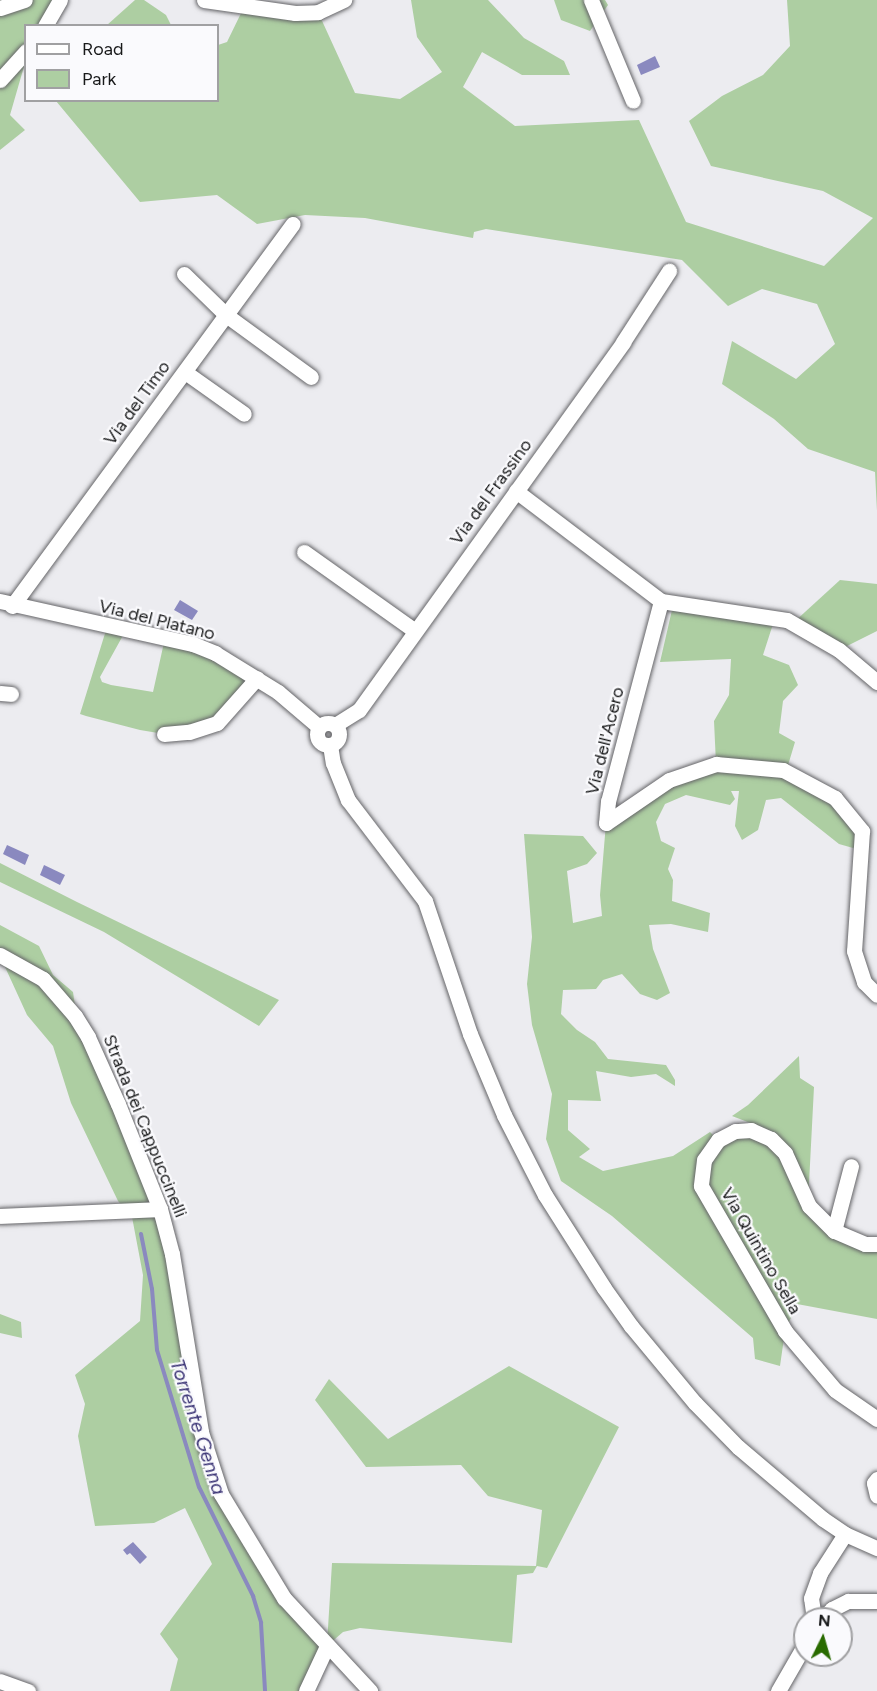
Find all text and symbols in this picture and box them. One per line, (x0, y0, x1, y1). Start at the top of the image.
legend (24, 24, 219, 102)
text: Road (82, 38, 123, 60)
text: Park (82, 68, 116, 90)
street label: Via del Timo (99, 357, 175, 449)
street label: Via del Frassino (445, 435, 537, 549)
street label: Via del Platano (97, 595, 217, 645)
street label: Via dell'Acero (581, 685, 629, 797)
street label: Strada dei Cappuccinelli (98, 1031, 192, 1221)
street label: Via Quintino Sella (716, 1184, 806, 1318)
water label: Torrente Genna (165, 1356, 231, 1498)
north arrow (793, 1607, 853, 1667)
text: N (817, 1611, 831, 1631)

